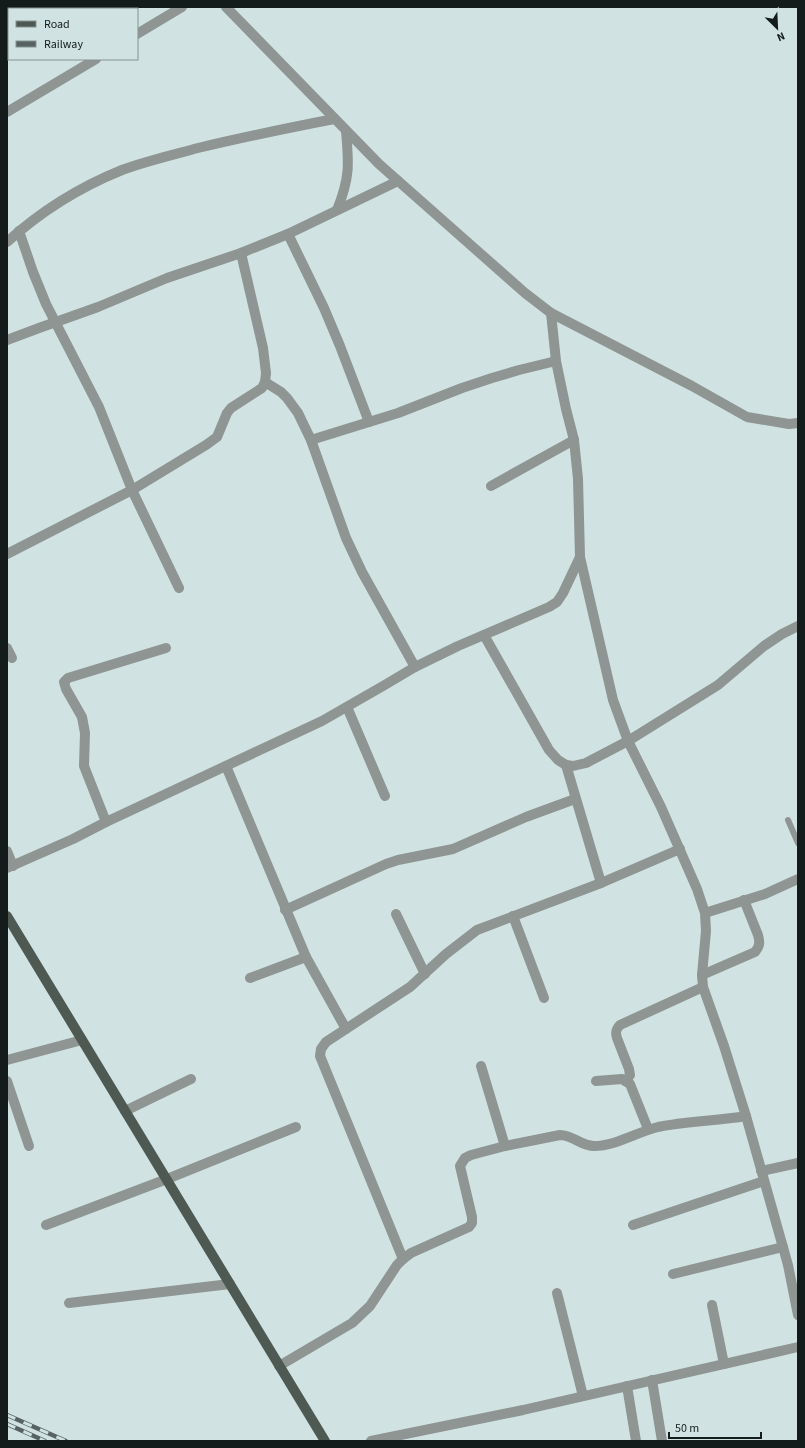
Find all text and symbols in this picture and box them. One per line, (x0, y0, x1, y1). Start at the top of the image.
legend (8, 8, 138, 60)
north arrow (757, 8, 797, 48)
text: Road (44, 16, 70, 33)
text: N (774, 28, 787, 45)
text: Railway (44, 36, 83, 53)
scale bar (669, 1414, 761, 1440)
text: 50 m (675, 1420, 699, 1437)

